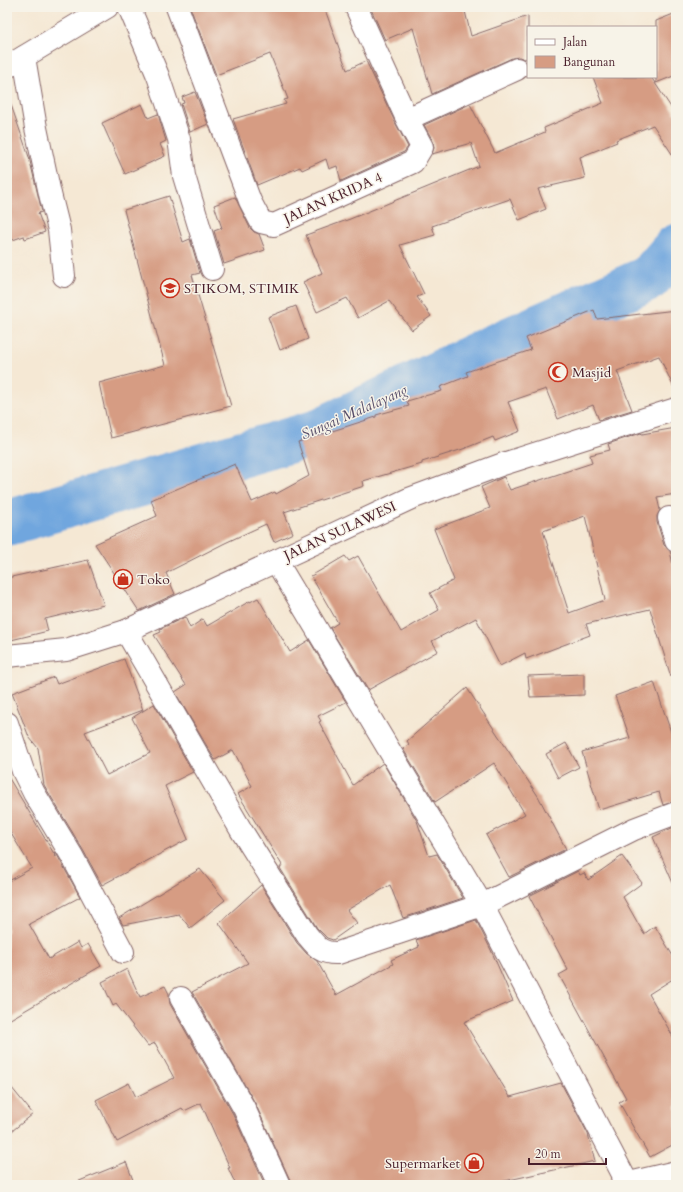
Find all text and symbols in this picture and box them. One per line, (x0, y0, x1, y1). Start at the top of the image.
legend (527, 26, 657, 78)
text: Jalan (561, 34, 587, 50)
text: Bangunan (563, 54, 615, 70)
street label: JALAN KRIDA 4 (279, 168, 385, 229)
school or university icon: STIKOM, STIMIK (159, 277, 181, 299)
place label: STIKOM, STIMIK (184, 279, 300, 298)
mosque icon: Masjid (547, 361, 569, 383)
place label: Masjid (572, 363, 612, 382)
water label: Sungai Malalayang (298, 379, 411, 444)
street label: JALAN SULAWESI (279, 497, 399, 566)
shop icon: Toko (112, 568, 134, 590)
place label: Toko (137, 570, 170, 589)
scale bar (529, 1140, 606, 1166)
text: 20 m (535, 1146, 562, 1162)
shop icon: Supermarket (463, 1152, 485, 1174)
place label: Supermarket (385, 1154, 461, 1173)

